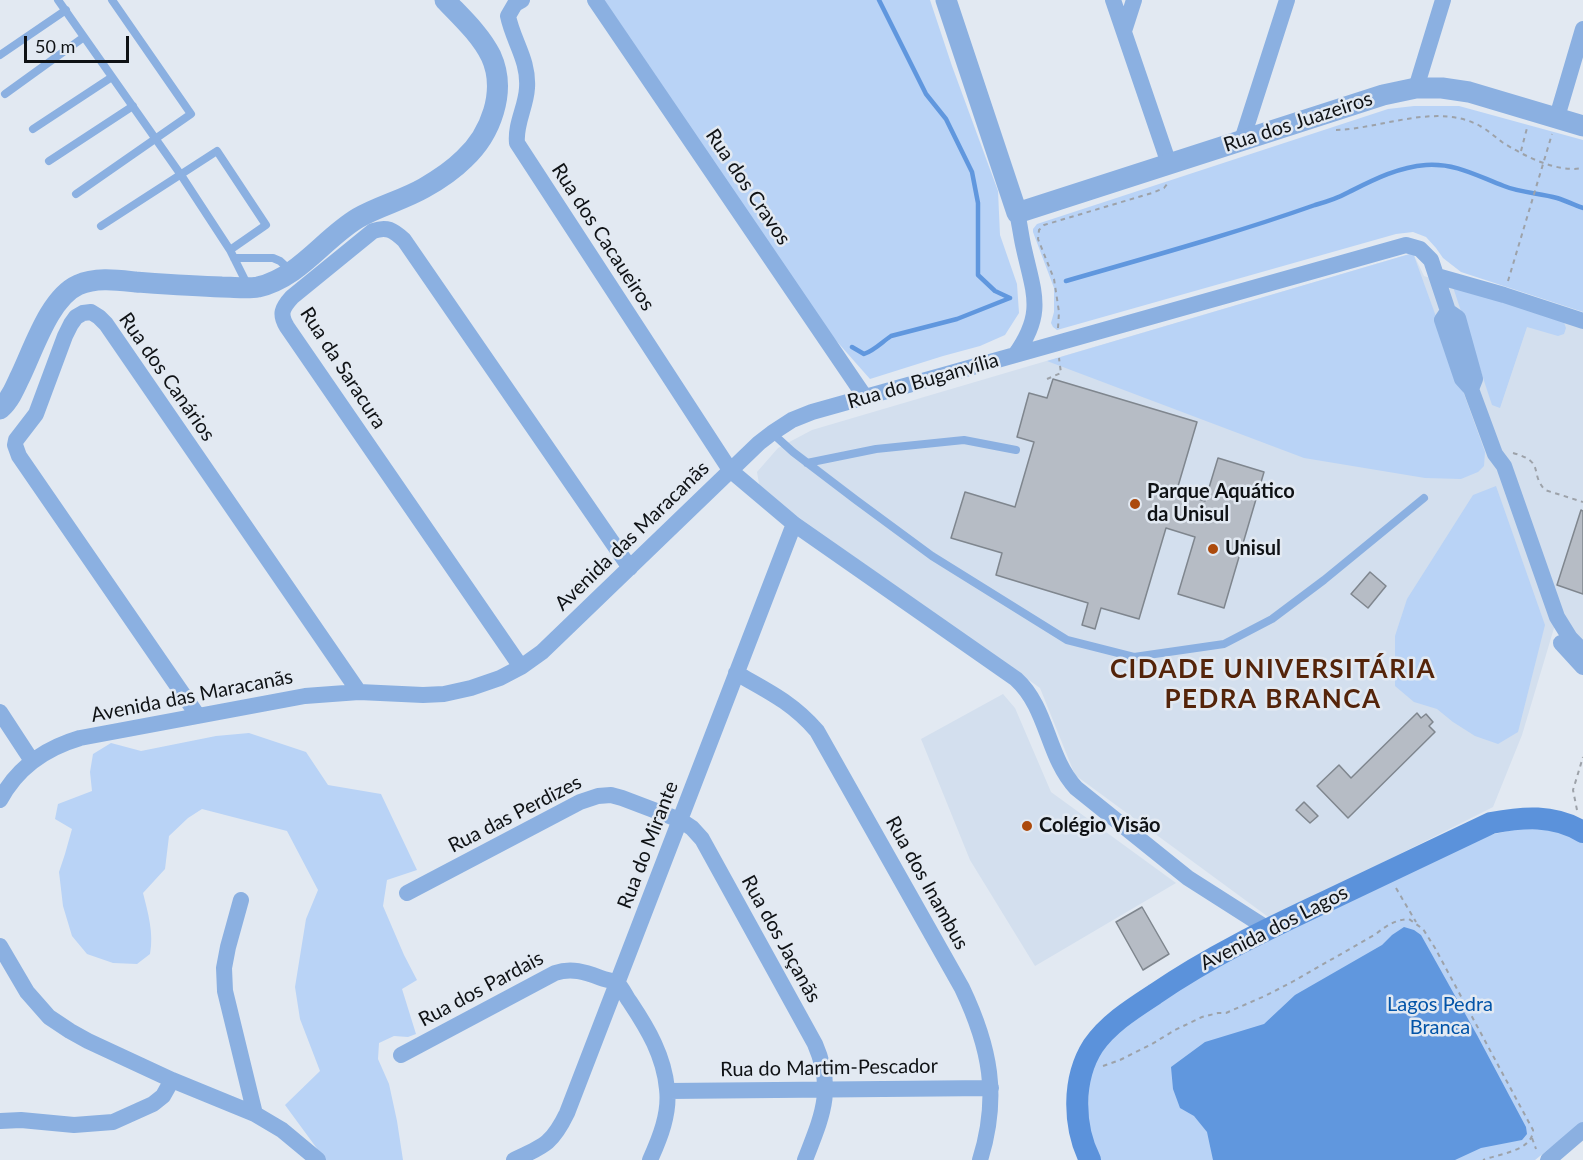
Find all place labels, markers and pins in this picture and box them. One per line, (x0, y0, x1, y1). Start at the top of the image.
place label: Parque Aquático da Unisul (1147, 480, 1295, 527)
marker: Parque Aquático da Unisul (1128, 497, 1142, 511)
place label: Unisul (1225, 537, 1281, 561)
marker: Unisul (1206, 542, 1220, 556)
place label: Colégio Visão (1039, 814, 1161, 838)
marker: Colégio Visão (1020, 819, 1034, 833)

